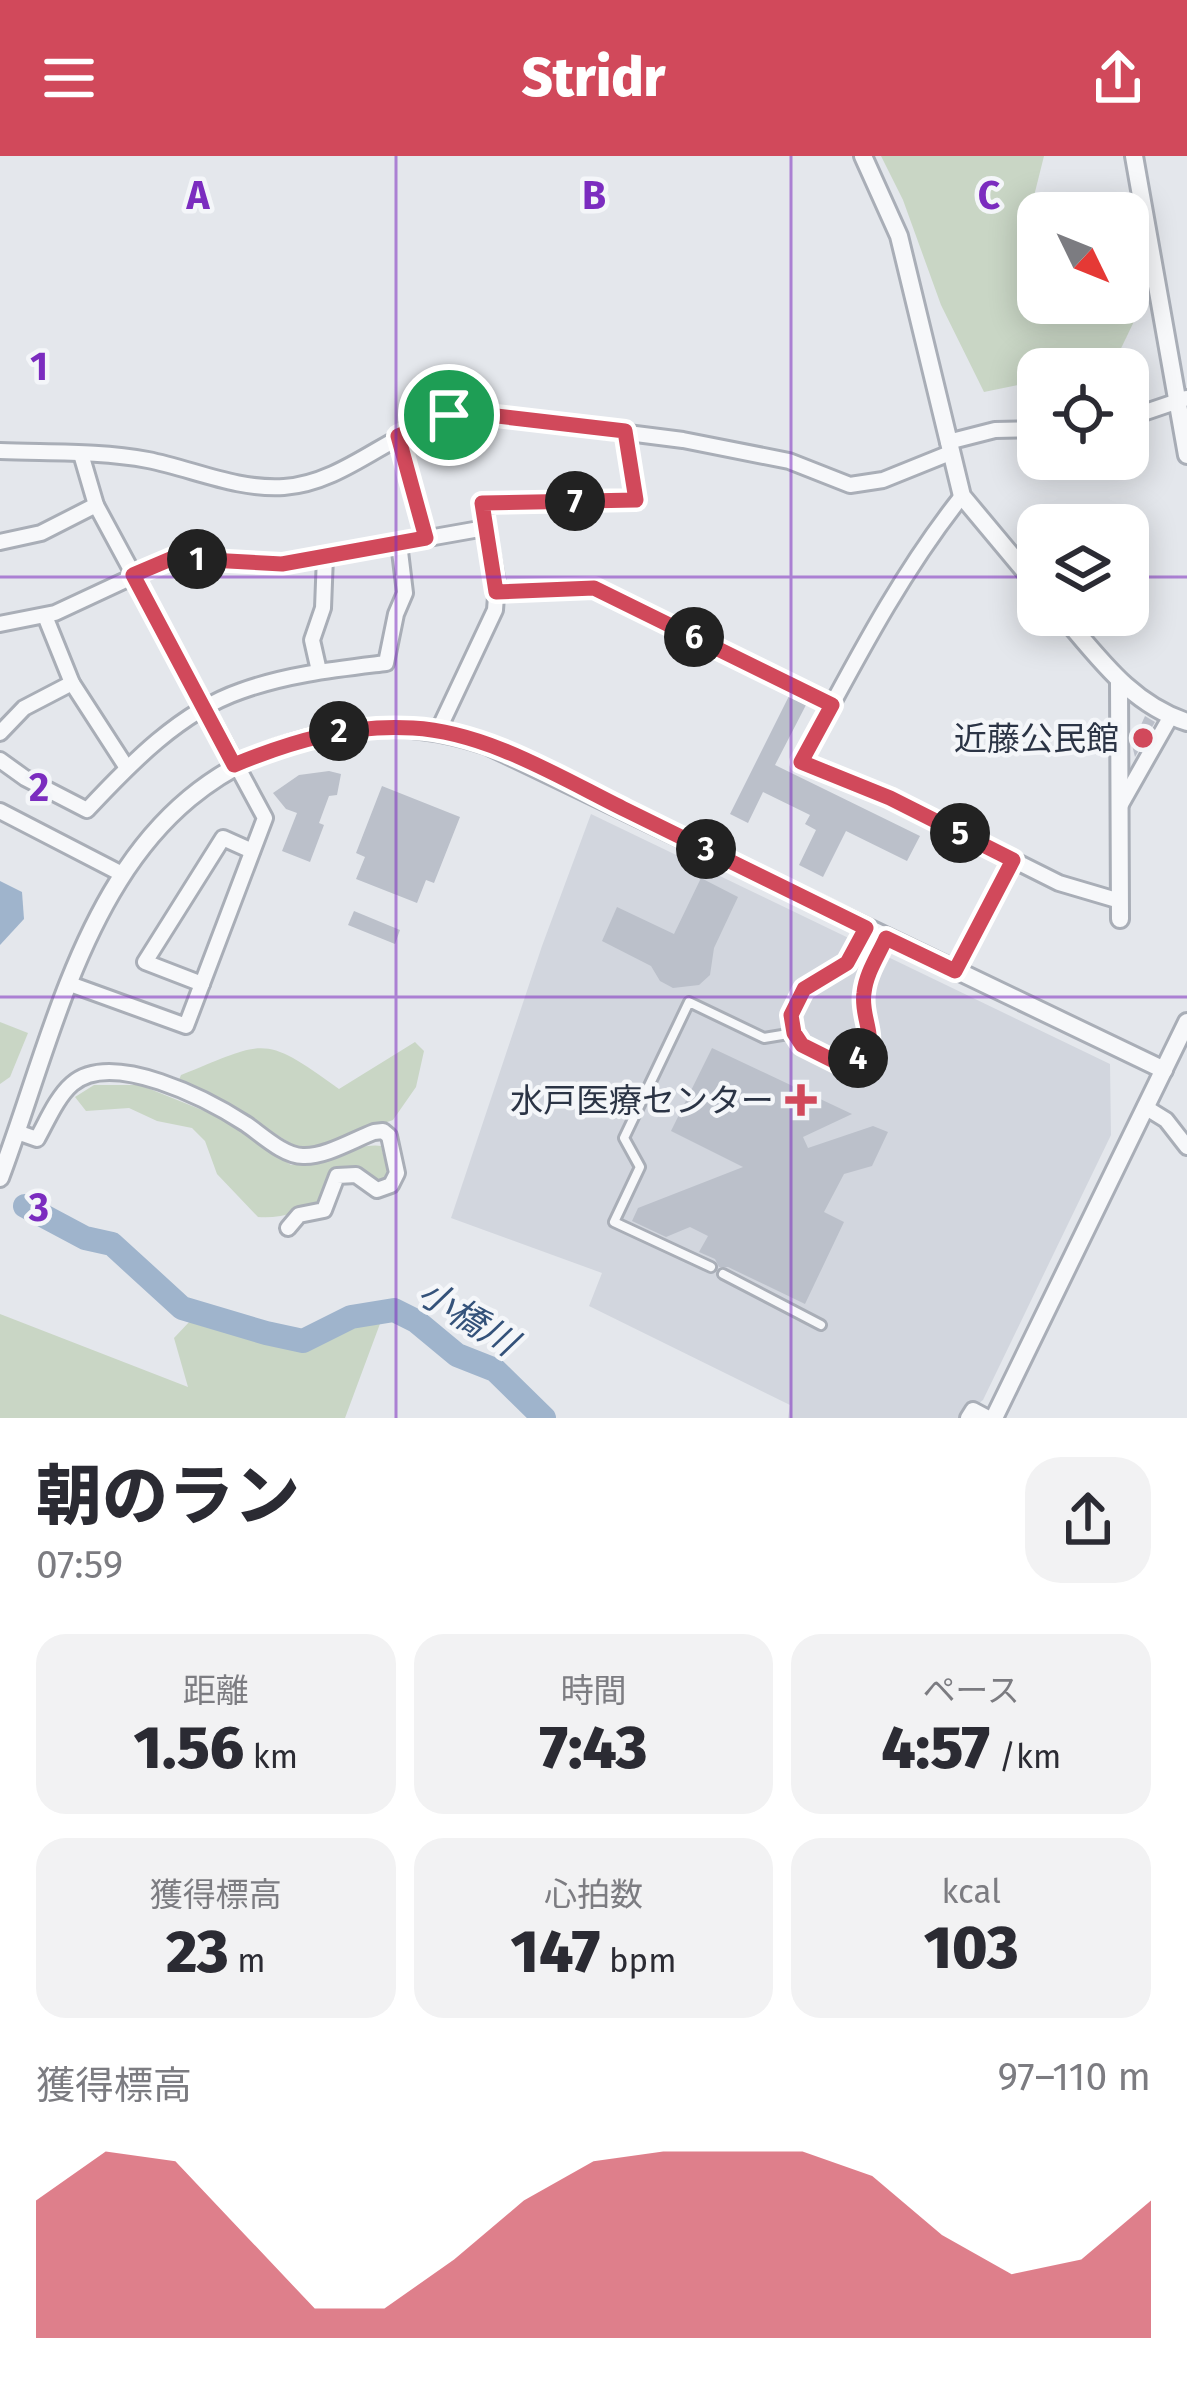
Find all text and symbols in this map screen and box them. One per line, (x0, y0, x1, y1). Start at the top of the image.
icon: menu (36, 45, 102, 111)
icon: share (1085, 45, 1151, 111)
text: Stridr (522, 46, 665, 110)
text: A (185, 173, 210, 219)
text: B (582, 173, 606, 219)
text: C (978, 173, 1001, 219)
north arrow (1017, 192, 1149, 324)
map controls (1017, 192, 1149, 636)
text: 1 (30, 344, 48, 390)
button: locate (1017, 348, 1149, 480)
pin (398, 364, 500, 466)
icon: arrive (416, 382, 482, 448)
pin: 7 (545, 471, 605, 531)
text: 7 (567, 481, 583, 521)
button: layers (1017, 504, 1149, 636)
pin: 1 (167, 529, 227, 589)
text: 1 (189, 539, 205, 579)
pin: 6 (664, 607, 724, 667)
text: 6 (685, 617, 703, 657)
pin: 2 (309, 701, 369, 761)
text: 2 (330, 711, 348, 751)
place label: 近藤公民館 (954, 719, 1119, 759)
marker: 近藤公民館 (1130, 725, 1156, 751)
text: 2 (29, 765, 49, 811)
pin: 5 (930, 803, 990, 863)
text: 5 (951, 813, 969, 853)
pin: 3 (676, 819, 736, 879)
text: 3 (697, 829, 715, 869)
pin: 4 (828, 1028, 888, 1088)
text: 4 (849, 1038, 867, 1078)
place label: 水戸医療センター (510, 1081, 774, 1121)
marker: 水戸医療センター (785, 1084, 817, 1116)
text: 3 (28, 1185, 49, 1231)
water label: 小橋川 (410, 1271, 528, 1367)
text: 朝のラン (36, 1457, 300, 1536)
button: share (1025, 1457, 1151, 1583)
text: 07:59 (36, 1542, 123, 1588)
text: 距離 (183, 1671, 249, 1711)
text: 時間 (560, 1671, 626, 1711)
text: ペース (922, 1671, 1020, 1711)
text: 1.56 (134, 1712, 244, 1784)
text: 7:43 (540, 1712, 647, 1784)
text: 4:57 (881, 1712, 990, 1784)
text: km (244, 1737, 298, 1777)
text: /km (990, 1737, 1061, 1777)
text: kcal (941, 1872, 1001, 1912)
text: 獲得標高 (150, 1875, 282, 1915)
text: 心拍数 (544, 1875, 643, 1915)
text: 103 (924, 1912, 1019, 1984)
text: 23 (166, 1916, 229, 1988)
text: 147 (511, 1916, 600, 1988)
text: m (229, 1941, 266, 1981)
text: bpm (600, 1941, 676, 1981)
text: 97–110 m (997, 2054, 1151, 2100)
text: 獲得標高 (36, 2063, 192, 2109)

